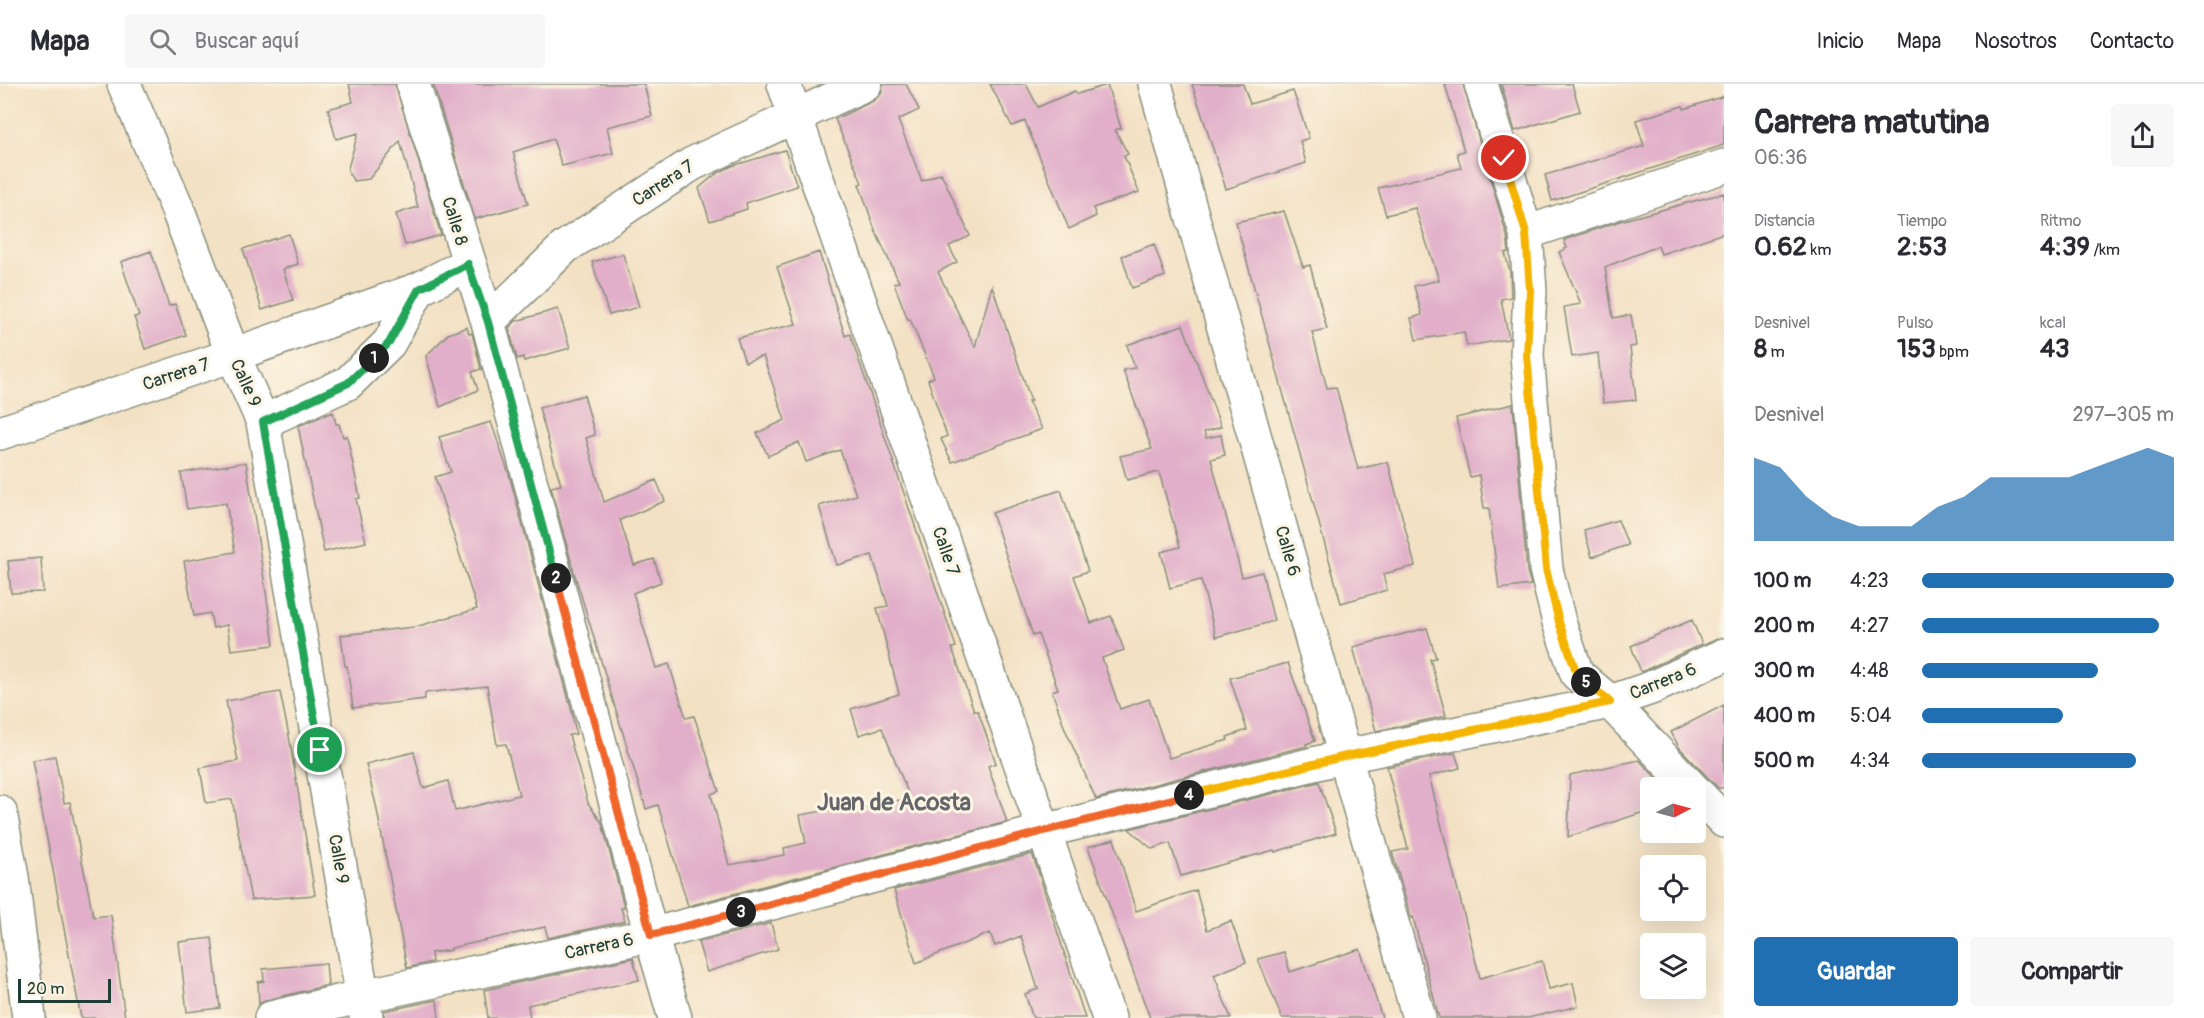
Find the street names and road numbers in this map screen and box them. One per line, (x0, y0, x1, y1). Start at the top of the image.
street label: Carrera 7 (628, 155, 699, 212)
street label: Calle 8 (436, 194, 473, 248)
street label: Carrera 7 (140, 353, 213, 396)
street label: Calle 9 (225, 356, 266, 411)
street label: Calle 6 (1269, 523, 1306, 579)
street label: Calle 7 (926, 524, 965, 579)
street label: Carrera 6 (1626, 658, 1700, 705)
street label: Calle 9 (323, 832, 354, 886)
street label: Carrera 6 (562, 928, 636, 965)

